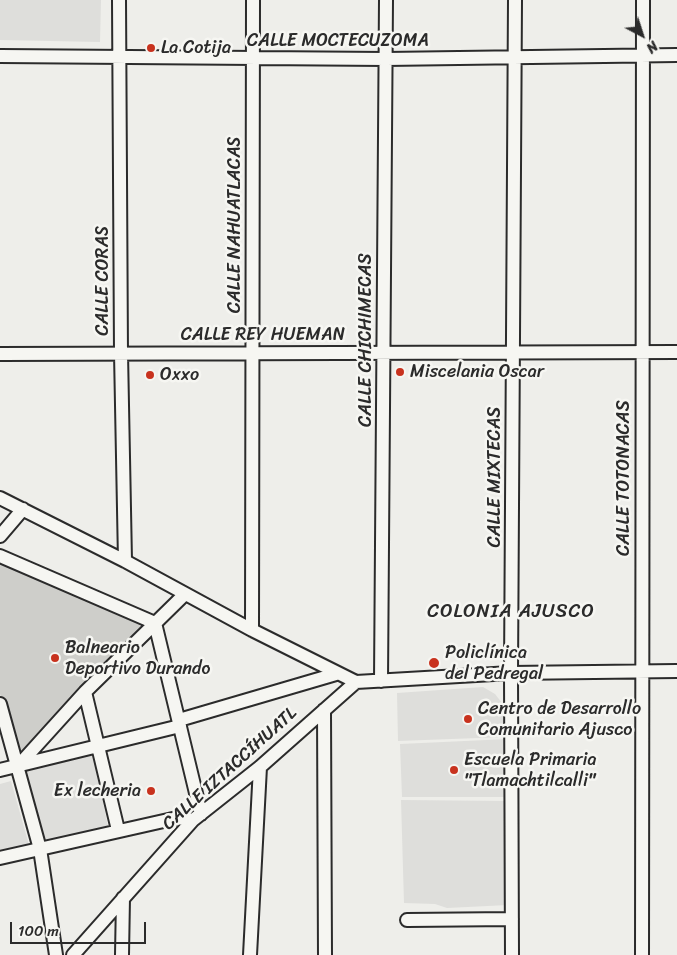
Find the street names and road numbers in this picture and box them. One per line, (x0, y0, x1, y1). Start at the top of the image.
street label: CALLE MOCTECUZOMA (247, 30, 429, 52)
street label: CALLE NAHUATLACAS (224, 137, 246, 313)
street label: CALLE CORAS (92, 226, 114, 336)
street label: CALLE CHICHIMECAS (355, 253, 377, 427)
street label: CALLE REY HUEMAN (181, 324, 345, 346)
street label: CALLE TOTONACAS (613, 400, 635, 556)
street label: CALLE MIXTECAS (484, 406, 506, 548)
street label: CALLE IZTACCÍHUATL (158, 703, 302, 835)

